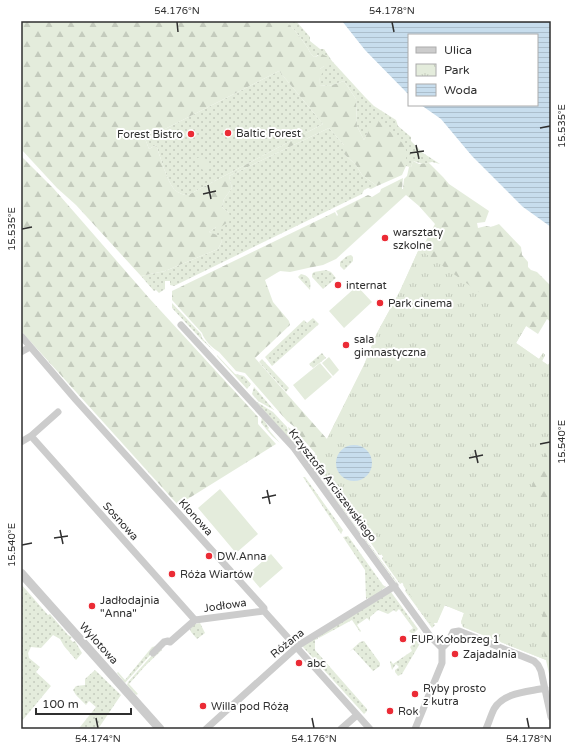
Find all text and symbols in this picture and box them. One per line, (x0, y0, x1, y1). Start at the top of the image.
text: 54.176°N (154, 5, 200, 17)
text: 54.178°N (369, 5, 415, 17)
legend (408, 34, 538, 106)
text: Ulica (444, 43, 472, 57)
text: Park (444, 63, 470, 77)
text: Woda (444, 83, 477, 97)
text: 15.535°E (556, 104, 568, 148)
place label: Baltic Forest (236, 127, 301, 140)
place label: Forest Bistro (117, 128, 183, 141)
marker: Baltic Forest (223, 128, 233, 138)
marker: Forest Bistro (186, 129, 196, 139)
text: 15.535°E (6, 207, 18, 251)
place label: warsztaty szkolne (393, 226, 443, 252)
marker: warsztaty szkolne (380, 233, 390, 243)
place label: internat (346, 279, 387, 292)
marker: internat (333, 280, 343, 290)
place label: Park cinema (388, 297, 452, 310)
marker: Park cinema (375, 298, 385, 308)
place label: sala gimnastyczna (354, 333, 426, 359)
marker: sala gimnastyczna (341, 340, 351, 350)
text: 15.540°E (556, 420, 568, 464)
street label: Krzysztofa Arciszewskiego (286, 426, 379, 545)
street label: Klonowa (176, 496, 215, 538)
street label: Sosnowa (100, 500, 141, 543)
text: 15.540°E (6, 523, 18, 567)
place label: DW.Anna (217, 550, 266, 563)
marker: DW.Anna (204, 551, 214, 561)
place label: Róża Wiartów (180, 568, 253, 581)
marker: Róża Wiartów (167, 569, 177, 579)
place label: Jadłodajnia "Anna" (100, 594, 159, 620)
street label: Jodłowa (203, 596, 247, 615)
marker: Jadłodajnia "Anna" (87, 601, 97, 611)
street label: Wylotowa (76, 620, 121, 667)
street label: Różana (268, 626, 307, 661)
place label: FUP Kołobrzeg 1 (411, 633, 499, 646)
marker: FUP Kołobrzeg 1 (398, 634, 408, 644)
place label: Zajadalnia (463, 648, 517, 661)
marker: Zajadalnia (450, 649, 460, 659)
place label: abc (307, 657, 326, 670)
marker: abc (294, 658, 304, 668)
place label: Ryby prosto z kutra (423, 682, 486, 708)
marker: Ryby prosto z kutra (410, 689, 420, 699)
scale bar (36, 690, 131, 716)
text: 100 m (42, 697, 79, 711)
place label: Willa pod Różą (211, 700, 289, 713)
marker: Willa pod Różą (198, 701, 208, 711)
place label: Rok (398, 705, 419, 718)
marker: Rok (385, 706, 395, 716)
text: 54.174°N (75, 733, 121, 745)
text: 54.176°N (291, 733, 337, 745)
text: 54.178°N (506, 733, 552, 745)

